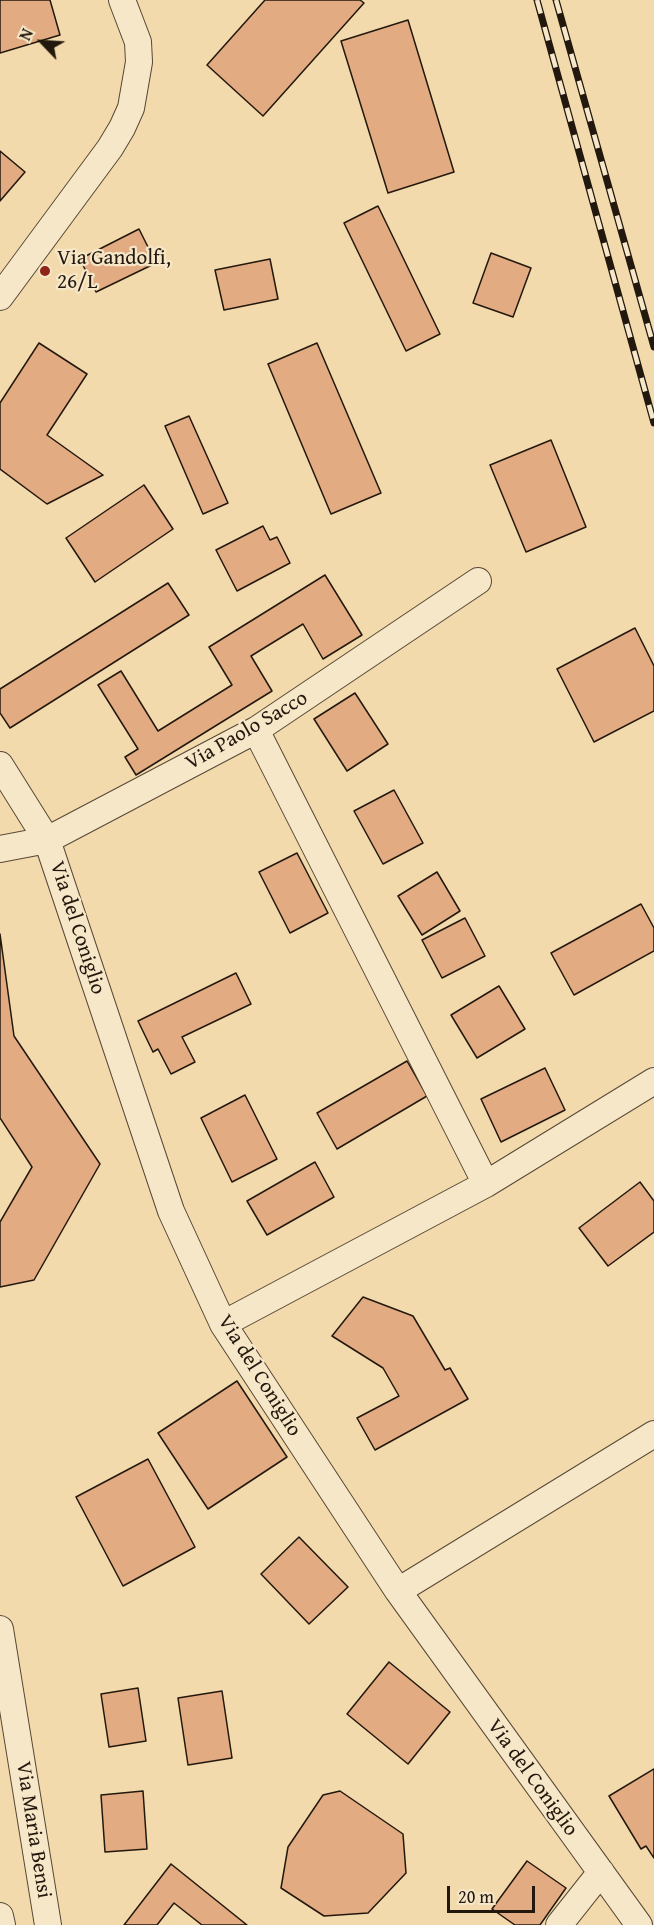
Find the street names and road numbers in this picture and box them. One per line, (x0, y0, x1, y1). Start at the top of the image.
street label: Via Paolo Sacco (181, 686, 313, 776)
street label: Via del Coniglio (44, 858, 110, 998)
street label: Via del Coniglio (212, 1311, 306, 1441)
street label: Via del Coniglio (481, 1715, 583, 1841)
street label: Via Maria Bensi (10, 1760, 56, 1900)

